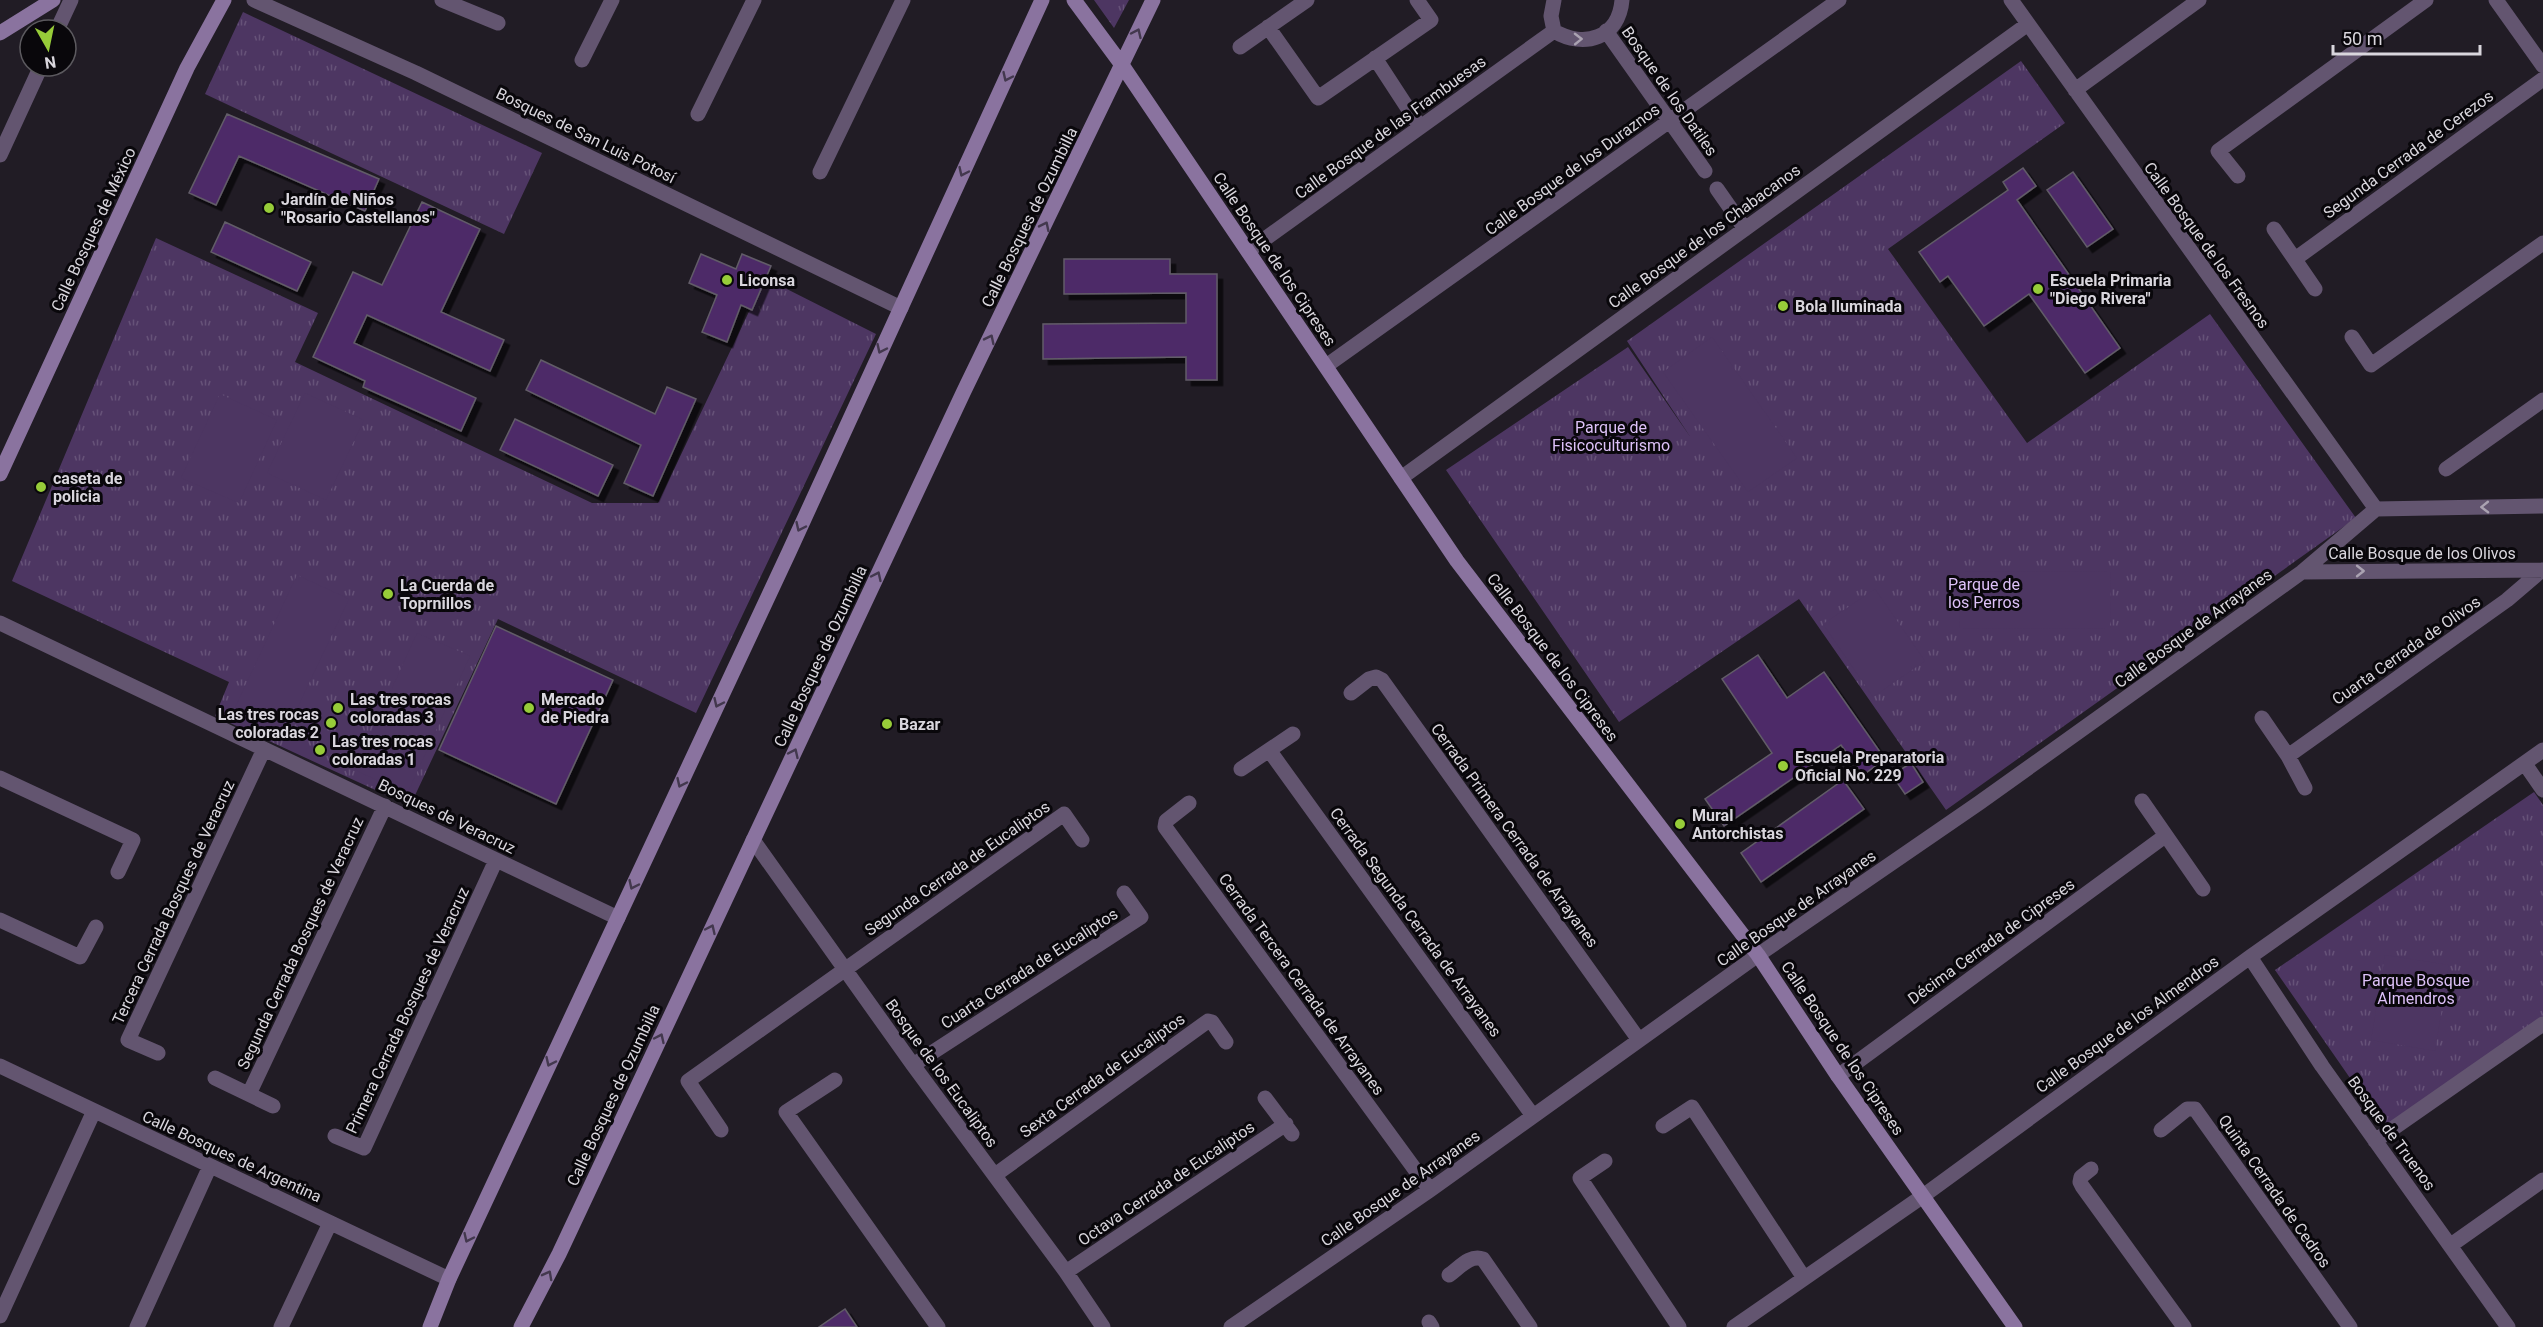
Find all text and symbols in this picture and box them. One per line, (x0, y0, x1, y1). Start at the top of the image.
north arrow (18, 18, 78, 78)
scale bar (2333, 18, 2480, 56)
street label: Bosque de los Datiles (1618, 23, 1721, 160)
one-way arrow (1130, 28, 1142, 39)
text: 50 m (2342, 28, 2382, 49)
one-way arrow (1574, 32, 1583, 45)
text: N (43, 52, 57, 73)
street label: Calle Bosque de las Frambuesas (1291, 52, 1489, 203)
one-way arrow (1003, 71, 1015, 82)
street label: Bosques de San Luis Potosí (493, 84, 680, 188)
street label: Segunda Cerrada de Cerezos (2320, 86, 2497, 222)
street label: Calle Bosque de los Duraznos (1481, 100, 1663, 239)
street label: Calle Bosques de Ozumbilla (978, 124, 1081, 310)
street label: Calle Bosques de México (47, 144, 140, 314)
street label: Calle Bosque de los Fresnos (2140, 159, 2273, 332)
street label: Calle Bosque de los Chabacanos (1605, 160, 1804, 312)
one-way arrow (958, 166, 970, 177)
street label: Calle Bosque de los Cipreses (1209, 169, 1340, 350)
place label: Jardín de Niños "Rosario Castellanos" (281, 190, 435, 227)
marker: Jardín de Niños "Rosario Castellanos" (262, 201, 276, 215)
one-way arrow (1037, 221, 1049, 232)
place label: Liconsa (739, 271, 795, 290)
place label: Escuela Primaria "Diego Rivera" (2050, 271, 2172, 308)
marker: Liconsa (720, 273, 734, 287)
marker: Escuela Primaria "Diego Rivera" (2031, 282, 2045, 296)
place label: Bola Iluminada (1795, 297, 1903, 316)
marker: Bola Iluminada (1776, 299, 1790, 313)
one-way arrow (982, 334, 994, 345)
one-way arrow (877, 343, 889, 354)
park label: Parque de Fisicoculturismo (1552, 418, 1670, 455)
place label: caseta de policia (53, 469, 123, 506)
marker: caseta de policia (34, 480, 48, 494)
one-way arrow (2480, 501, 2489, 513)
one-way arrow (795, 520, 807, 531)
street label: Calle Bosque de los Olivos (2328, 544, 2516, 563)
street label: Calle Bosques de Ozumbilla (770, 562, 871, 750)
street label: Calle Bosque de Arrayanes (2111, 565, 2276, 692)
one-way arrow (2356, 565, 2365, 578)
street label: Calle Bosque de los Cipreses (1483, 569, 1622, 745)
one-way arrow (870, 572, 882, 583)
park label: Parque de los Perros (1948, 575, 2020, 612)
place label: La Cuerda de Toprnillos (400, 576, 495, 613)
marker: La Cuerda de Toprnillos (381, 587, 395, 601)
street label: Cuarta Cerrada de Olivos (2328, 592, 2484, 709)
place label: Las tres rocas coloradas 3 (350, 690, 451, 727)
place label: Mercado de Piedra (541, 690, 609, 727)
one-way arrow (713, 697, 725, 708)
marker: Las tres rocas coloradas 3 (331, 701, 345, 715)
marker: Mercado de Piedra (522, 701, 536, 715)
place label: Las tres rocas coloradas 2 (218, 705, 319, 742)
place label: Bazar (899, 715, 940, 734)
marker: Las tres rocas coloradas 2 (324, 716, 338, 730)
marker: Bazar (880, 717, 894, 731)
street label: Cerrada Primera Cerrada de Arrayanes (1427, 720, 1602, 951)
place label: Las tres rocas coloradas 1 (332, 732, 433, 769)
marker: Las tres rocas coloradas 1 (313, 743, 327, 757)
one-way arrow (787, 748, 799, 759)
place label: Escuela Preparatoria Oficial No. 229 (1795, 748, 1945, 785)
marker: Escuela Preparatoria Oficial No. 229 (1776, 759, 1790, 773)
street label: Bosques de Veracruz (375, 775, 518, 858)
street label: Tercera Cerrada Bosques de Veracruz (108, 777, 239, 1027)
one-way arrow (676, 777, 688, 788)
street label: Segunda Cerrada de Eucaliptos (861, 797, 1054, 940)
street label: Cerrada Segunda Cerrada de Arrayanes (1326, 804, 1505, 1041)
place label: Mural Antorchistas (1692, 806, 1783, 843)
street label: Segunda Cerrada Bosques de Veracruz (233, 814, 367, 1072)
marker: Mural Antorchistas (1673, 817, 1687, 831)
street label: Calle Bosque de Arrayanes (1713, 846, 1879, 971)
street label: Cerrada Tercera Cerrada de Arrayanes (1215, 870, 1388, 1099)
street label: Décima Cerrada de Cipreses (1904, 875, 2078, 1008)
one-way arrow (628, 878, 640, 889)
street label: Primera Cerrada Bosques de Veracruz (342, 884, 473, 1136)
street label: Cuarta Cerrada de Eucaliptos (937, 904, 1121, 1033)
one-way arrow (704, 925, 716, 936)
street label: Calle Bosque de los Almendros (2032, 952, 2222, 1097)
street label: Calle Bosque de los Cipreses (1777, 958, 1908, 1139)
park label: Parque Bosque Almendros (2362, 971, 2470, 1008)
street label: Bosque de los Eucaliptos (881, 995, 1002, 1151)
street label: Calle Bosques de Ozumbilla (563, 1001, 664, 1189)
street label: Sexta Cerrada de Eucaliptos (1016, 1009, 1188, 1142)
one-way arrow (653, 1034, 665, 1045)
one-way arrow (546, 1055, 558, 1066)
street label: Bosque de Truenos (2344, 1072, 2439, 1194)
street label: Calle Bosques de Argentina (139, 1107, 324, 1206)
street label: Quinta Cerrada de Cedros (2215, 1111, 2335, 1271)
street label: Octava Cerrada de Eucaliptos (1074, 1117, 1258, 1250)
street label: Calle Bosque de Arrayanes (1317, 1126, 1483, 1251)
one-way arrow (463, 1232, 475, 1243)
one-way arrow (541, 1271, 552, 1281)

